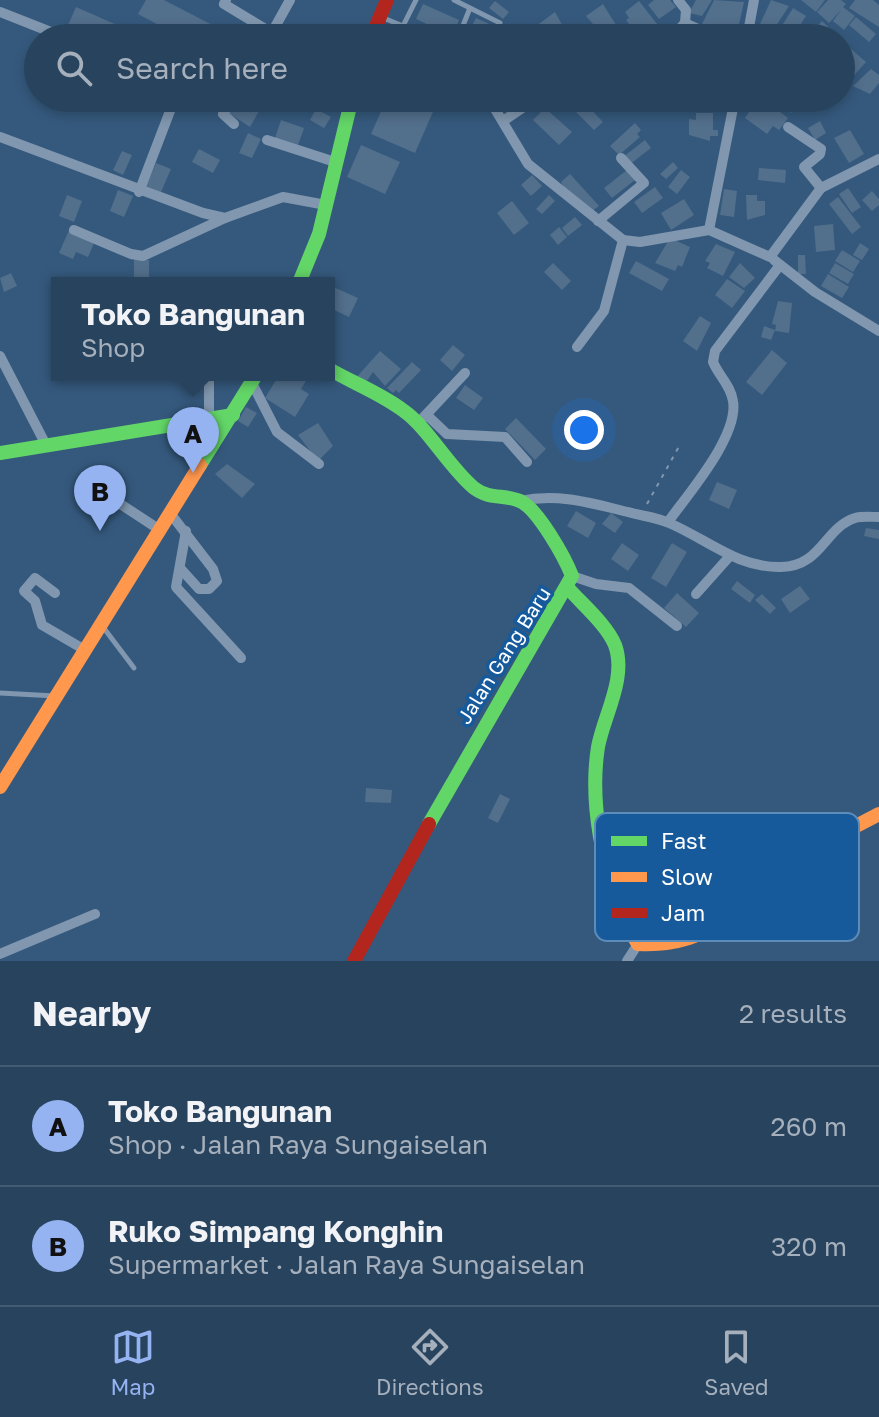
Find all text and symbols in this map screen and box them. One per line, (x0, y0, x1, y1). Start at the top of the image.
search box (24, 24, 855, 112)
icon: search (52, 46, 96, 90)
text: Search here (116, 50, 288, 86)
popup (51, 277, 335, 381)
text: Toko Bangunan (81, 296, 305, 332)
text: Shop (81, 332, 145, 363)
pin: A (167, 407, 219, 473)
your location (564, 410, 604, 450)
pin: B (74, 465, 126, 531)
street label: Jalan Gang Baru (451, 582, 555, 728)
legend (595, 813, 859, 941)
text: Fast (661, 827, 707, 854)
text: Slow (661, 863, 713, 890)
text: Jam (661, 899, 705, 926)
text: Nearby (32, 993, 152, 1033)
text: 2 results (739, 998, 847, 1029)
text: Toko Bangunan (108, 1093, 332, 1129)
text: A (49, 1111, 67, 1142)
text: 260 m (771, 1111, 847, 1142)
text: Shop · Jalan Raya Sungaiselan (108, 1129, 488, 1160)
text: Ruko Simpang Konghin (108, 1213, 443, 1249)
text: B (49, 1231, 67, 1262)
text: 320 m (771, 1231, 847, 1262)
text: Supermarket · Jalan Raya Sungaiselan (108, 1249, 585, 1280)
tab: Map (110, 1325, 155, 1400)
tab: Directions (376, 1325, 484, 1400)
tab: Saved (704, 1325, 769, 1400)

